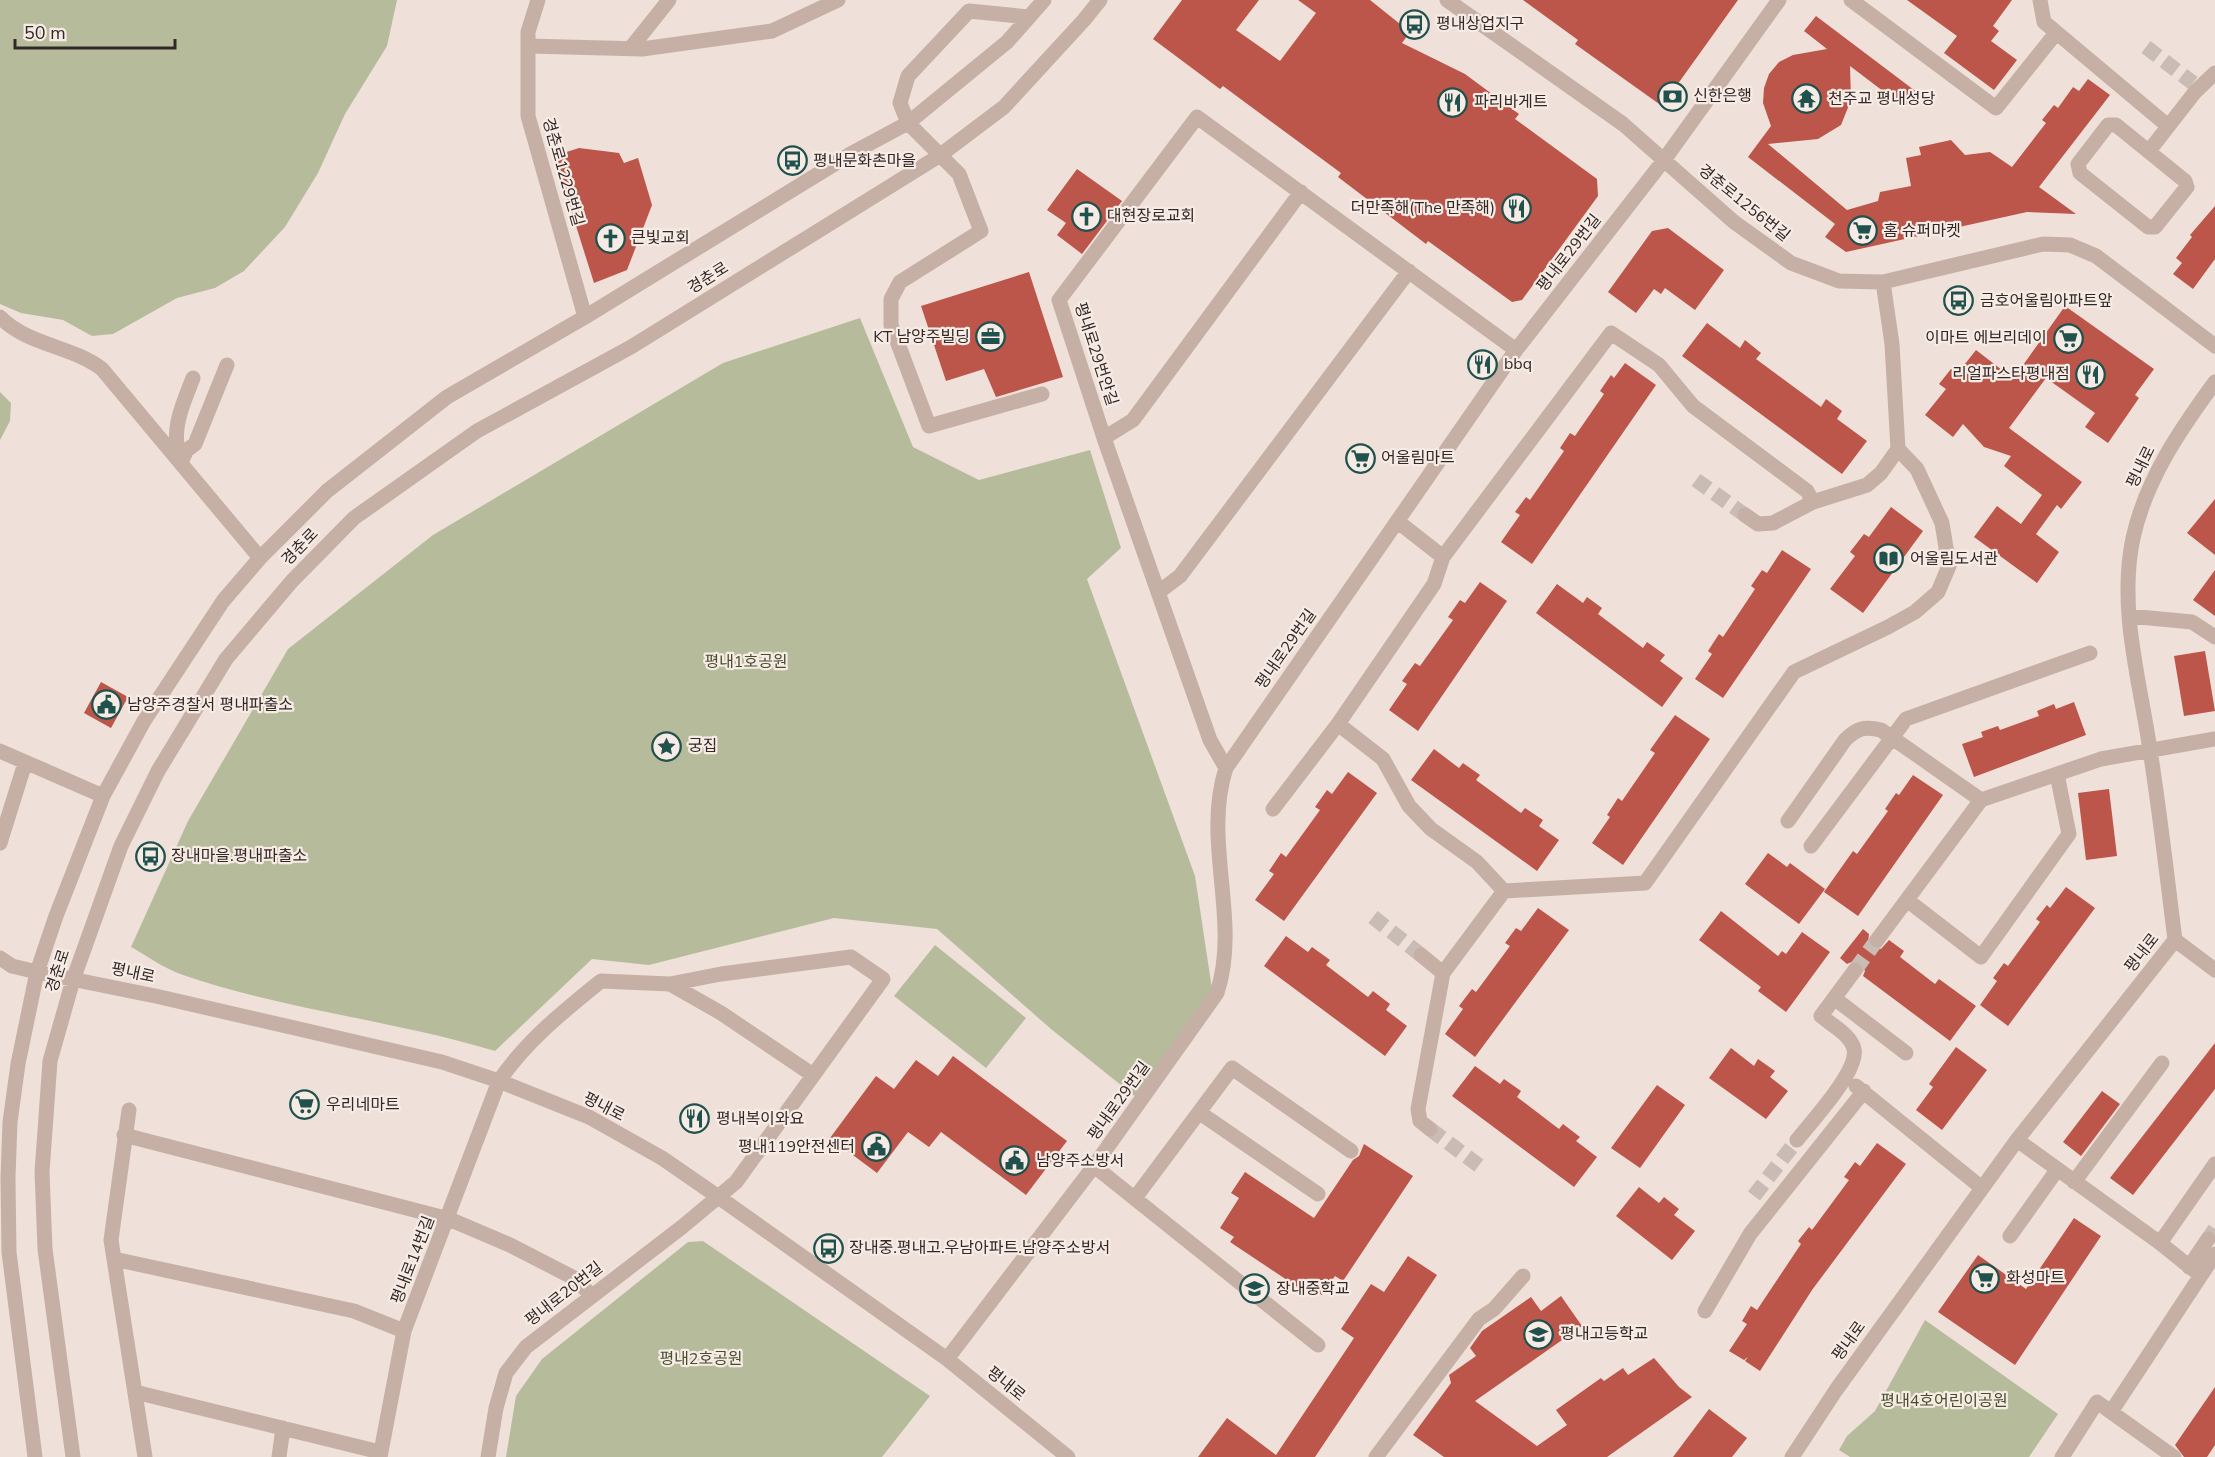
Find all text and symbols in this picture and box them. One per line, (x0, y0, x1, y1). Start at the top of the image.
bus stop icon: 평내상업지구 (1399, 8, 1431, 40)
scale bar (15, 12, 176, 50)
place label: 평내상업지구 (1436, 13, 1524, 35)
text: 50 m (24, 21, 66, 45)
bank icon: 신한은행 (1656, 80, 1688, 112)
temple icon: 천주교 평내성당 (1791, 83, 1823, 115)
place label: 신한은행 (1693, 85, 1752, 107)
restaurant icon: 파리바게트 (1437, 86, 1469, 118)
place label: 천주교 평내성당 (1828, 88, 1935, 110)
place label: 파리바게트 (1474, 91, 1548, 113)
street label: 경춘로1229번길 (537, 115, 589, 229)
bus stop icon: 평내문화촌마을 (776, 145, 808, 177)
place label: 평내문화촌마을 (813, 150, 916, 172)
street label: 경춘로1256번길 (1694, 159, 1794, 247)
restaurant icon: 더만족해(The 만족해) (1500, 192, 1532, 224)
place label: 더만족해(The 만족해) (1350, 197, 1495, 219)
church icon: 대현장로교회 (1070, 200, 1102, 232)
place label: 대현장로교회 (1107, 205, 1195, 227)
street label: 평내로29번길 (1532, 210, 1606, 296)
supermarket icon: 홈 슈퍼마켓 (1846, 215, 1878, 247)
place label: 홈 슈퍼마켓 (1883, 220, 1961, 242)
church icon: 큰빛교회 (594, 222, 626, 254)
place label: 큰빛교회 (631, 227, 690, 249)
street label: 경춘로 (683, 257, 733, 299)
bus stop icon: 금호어울림아파트앞 (1943, 285, 1975, 317)
place label: 금호어울림아파트앞 (1980, 290, 2113, 312)
street label: 평내로29번안길 (1069, 299, 1123, 409)
office icon: KT 남양주빌딩 (975, 321, 1007, 353)
supermarket icon: 이마트 에브리데이 (2052, 322, 2084, 354)
place label: KT 남양주빌딩 (873, 326, 970, 348)
place label: 이마트 에브리데이 (1925, 327, 2047, 349)
restaurant icon: bbq (1467, 348, 1499, 380)
place label: bbq (1504, 353, 1532, 375)
restaurant icon: 리얼파스타평내점 (2075, 358, 2107, 390)
place label: 리얼파스타평내점 (1952, 363, 2070, 385)
supermarket icon: 어울림마트 (1344, 442, 1376, 474)
street label: 평내로 (2121, 442, 2161, 492)
place label: 어울림마트 (1381, 447, 1455, 469)
street label: 경춘로 (277, 523, 323, 571)
library icon: 어울림도서관 (1873, 543, 1905, 575)
place label: 어울림도서관 (1910, 548, 1999, 570)
street label: 평내로29번길 (1250, 605, 1322, 693)
park label: 평내1호공원 (704, 651, 788, 673)
public building icon: 남양주경찰서 평내파출소 (90, 689, 122, 721)
place label: 남양주경찰서 평내파출소 (127, 694, 293, 716)
place icon: 궁집 (651, 730, 683, 762)
place label: 궁집 (688, 735, 717, 757)
bus stop icon: 장내마을.평내파출소 (134, 840, 166, 872)
place label: 장내마을.평내파출소 (171, 845, 307, 867)
street label: 평내로 (2120, 929, 2164, 977)
street label: 경춘로 (41, 946, 75, 995)
street label: 평내로 (109, 958, 157, 988)
street label: 평내로29번길 (1083, 1057, 1155, 1145)
street label: 평내로 (579, 1087, 629, 1127)
supermarket icon: 우리네마트 (289, 1089, 321, 1121)
place label: 우리네마트 (326, 1094, 400, 1116)
restaurant icon: 평내복이와요 (679, 1103, 711, 1135)
place label: 평내복이와요 (716, 1108, 805, 1130)
public building icon: 평내119안전센터 (860, 1131, 892, 1163)
place label: 평내119안전센터 (738, 1136, 855, 1158)
public building icon: 남양주소방서 (999, 1145, 1031, 1177)
place label: 남양주소방서 (1036, 1150, 1124, 1172)
street label: 평내로14번길 (386, 1213, 440, 1307)
bus stop icon: 장내중.평내고.우남아파트.남양주소방서 (812, 1232, 844, 1264)
place label: 장내중.평내고.우남아파트.남양주소방서 (849, 1237, 1110, 1259)
street label: 평내로20번길 (521, 1257, 607, 1331)
supermarket icon: 화성마트 (1969, 1262, 2001, 1294)
place label: 화성마트 (2006, 1267, 2065, 1289)
school or university icon: 장내중학교 (1239, 1273, 1271, 1305)
place label: 장내중학교 (1276, 1278, 1350, 1300)
street label: 평내로 (1827, 1316, 1871, 1365)
school or university icon: 평내고등학교 (1523, 1318, 1555, 1350)
place label: 평내고등학교 (1560, 1323, 1648, 1345)
park label: 평내2호공원 (659, 1348, 743, 1370)
street label: 평내로 (982, 1362, 1030, 1407)
park label: 평내4호어린이공원 (1880, 1390, 2008, 1412)

